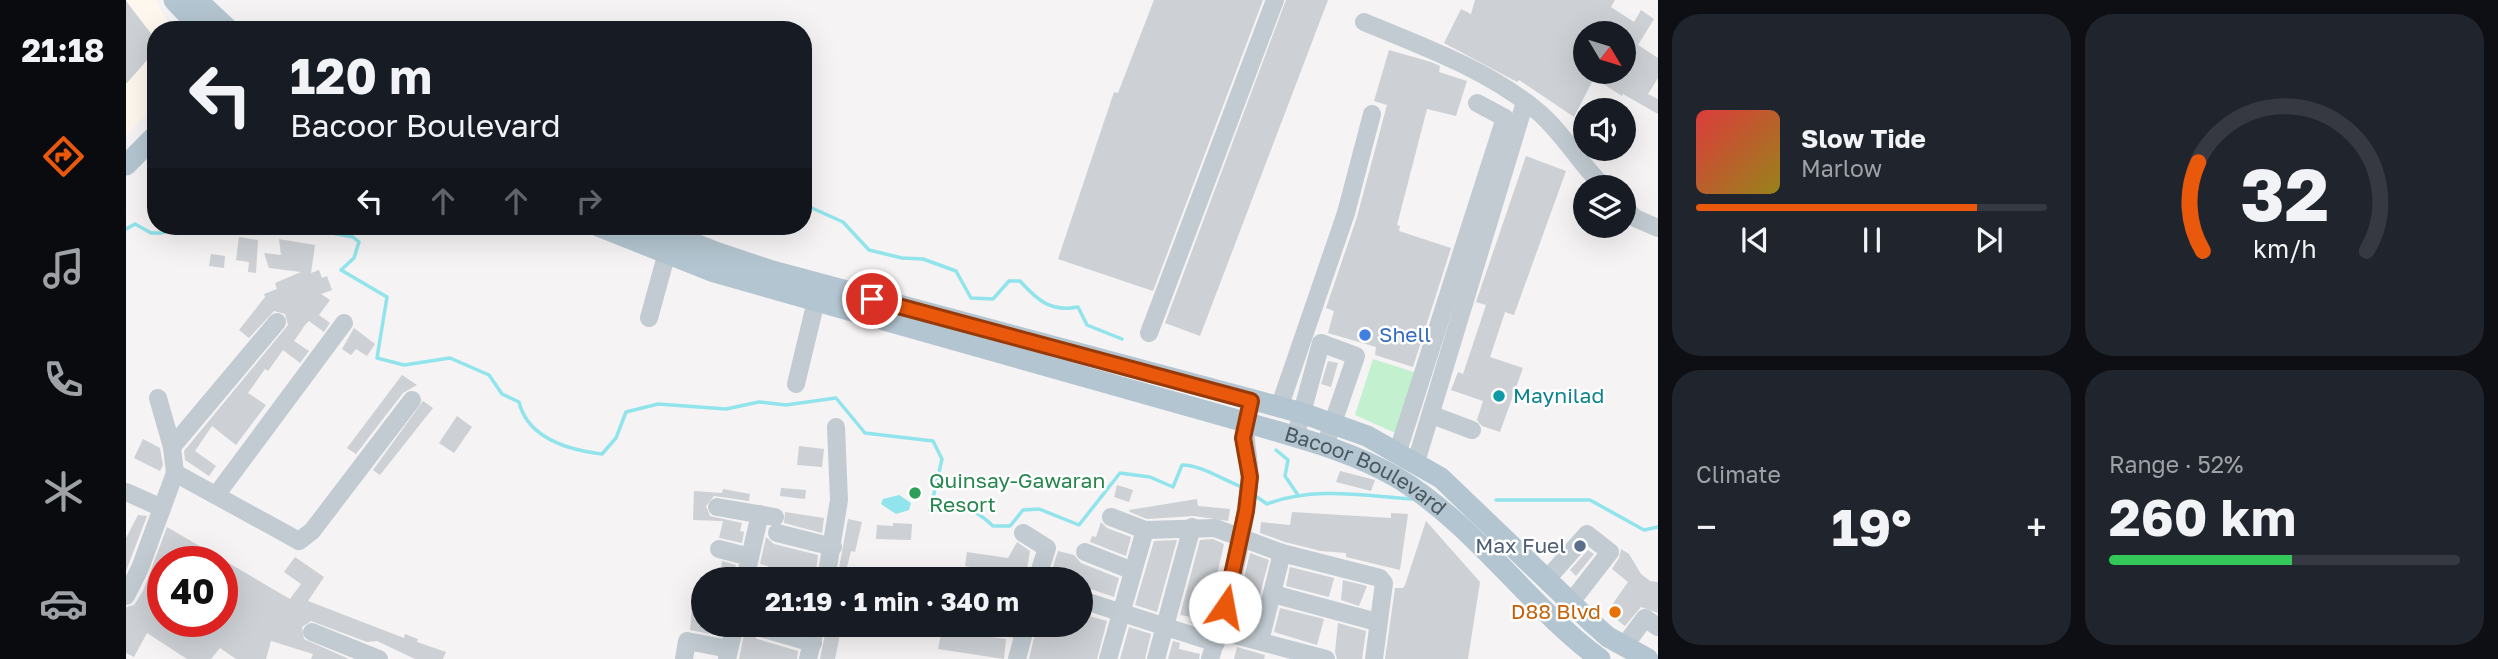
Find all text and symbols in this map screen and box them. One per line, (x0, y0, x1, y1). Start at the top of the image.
north arrow (1573, 21, 1636, 84)
map controls (1573, 21, 1636, 238)
text: 21:18 (21, 31, 105, 69)
text: 120 m (290, 46, 432, 105)
icon: left (175, 49, 266, 140)
button: sound (1573, 98, 1636, 161)
text: Bacoor Boulevard (290, 106, 561, 144)
text: Slow Tide (1801, 123, 1926, 154)
icon: directions (39, 132, 88, 181)
text: 32 (2240, 150, 2329, 237)
text: Marlow (1801, 154, 1882, 182)
button: layers (1573, 175, 1636, 238)
icon: left (351, 182, 389, 220)
icon: ahead (424, 182, 462, 220)
icon: ahead (497, 182, 535, 220)
icon: right (570, 182, 608, 220)
icon: previous (1736, 221, 1774, 259)
icon: pause (1853, 221, 1891, 259)
icon: next (1970, 221, 2008, 259)
text: km/h (2253, 233, 2316, 264)
icon: music (39, 244, 88, 293)
pin (842, 269, 902, 329)
icon: arrive (853, 280, 891, 318)
place label: Shell (1379, 321, 1431, 347)
marker: Shell (1357, 327, 1373, 343)
icon: phone (39, 355, 88, 404)
place label: Maynilad (1513, 382, 1604, 408)
marker: Maynilad (1491, 388, 1507, 404)
street label: Bacoor Boulevard (1282, 420, 1452, 520)
text: Range · 52% (2109, 450, 2243, 478)
text: Climate (1696, 460, 1781, 488)
icon: climate (39, 467, 88, 516)
place label: Quinsay-Gawaran Resort (929, 467, 1105, 517)
marker: Quinsay-Gawaran Resort (907, 485, 923, 501)
text: 260 km (2109, 485, 2296, 547)
text: 19° (1831, 495, 1912, 557)
text: − (1696, 504, 1717, 549)
text: + (2026, 504, 2047, 549)
place label: Max Fuel (1475, 532, 1566, 558)
marker: Max Fuel (1572, 538, 1588, 554)
speed limit sign: 40 (147, 546, 238, 637)
position arrow (1188, 570, 1262, 644)
icon: car (39, 579, 88, 628)
text: 21:19 · 1 min · 340 m (765, 586, 1019, 617)
place label: D88 Blvd (1511, 598, 1601, 624)
marker: D88 Blvd (1607, 604, 1623, 620)

